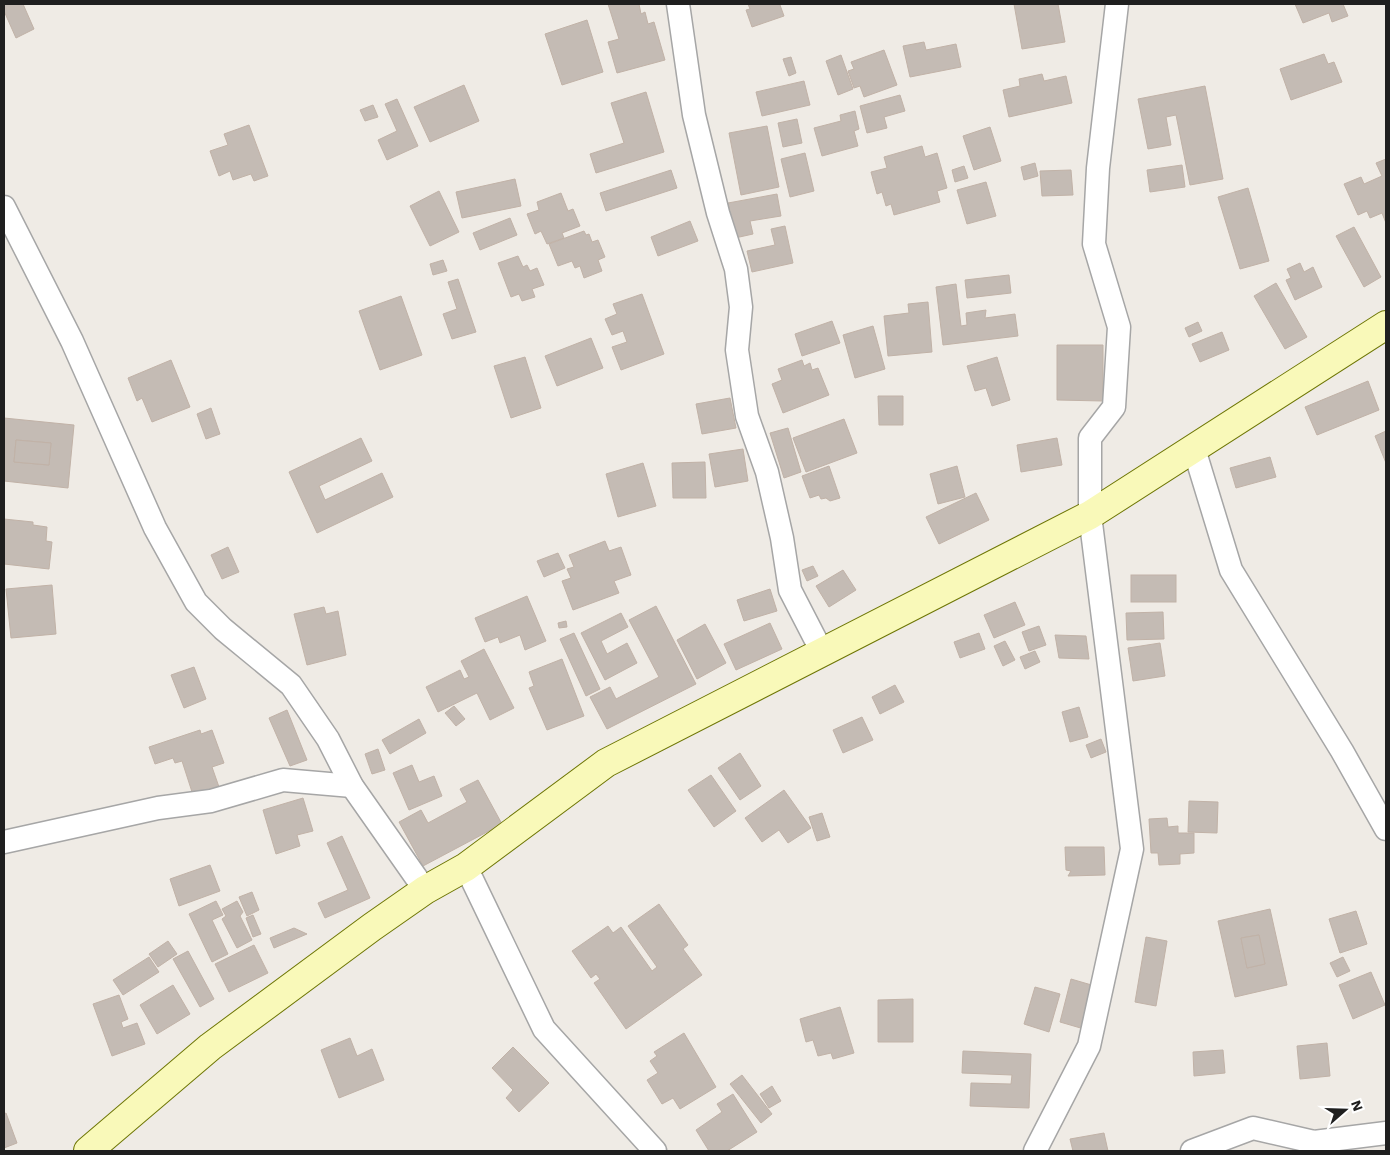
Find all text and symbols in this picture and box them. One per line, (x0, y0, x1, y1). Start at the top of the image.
north arrow (1320, 1085, 1370, 1135)
text: N (1348, 1098, 1367, 1113)

